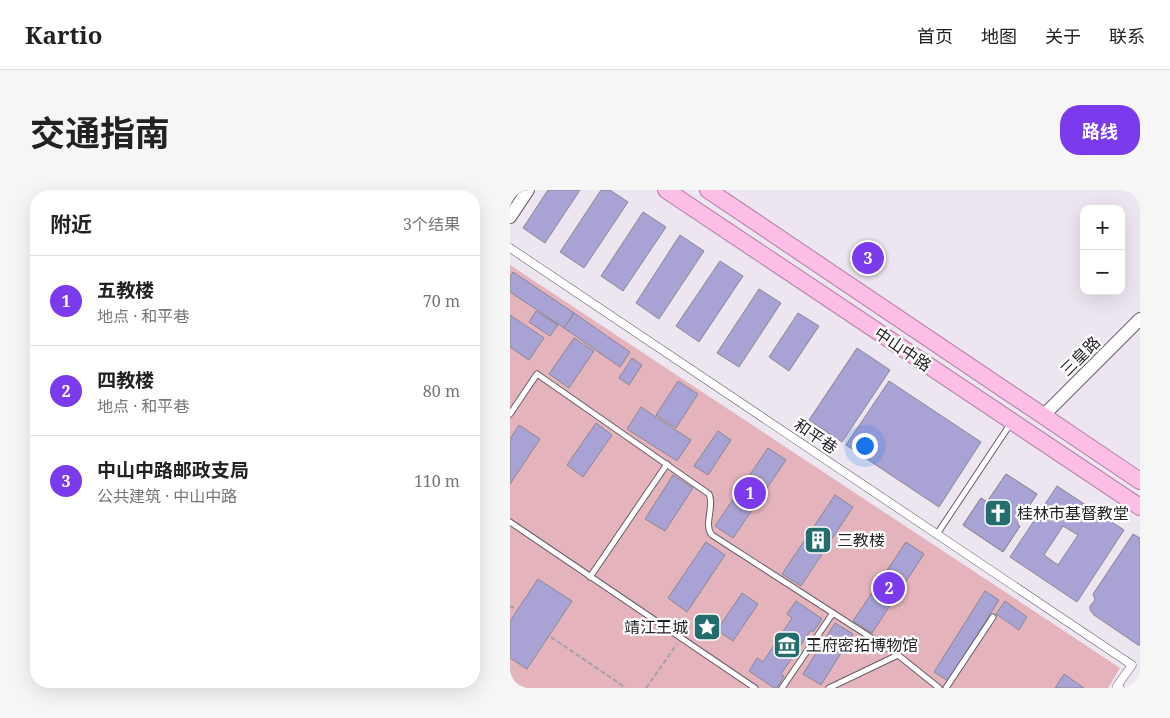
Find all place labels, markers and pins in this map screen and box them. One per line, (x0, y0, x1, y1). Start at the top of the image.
pin: 3 (852, 239, 884, 277)
pin: 1 (734, 474, 766, 512)
church icon: 桂林市基督教堂 (983, 498, 1013, 528)
place label: 桂林市基督教堂 (1017, 502, 1129, 524)
building icon: 三教楼 (803, 525, 833, 555)
place label: 三教楼 (837, 529, 885, 551)
pin: 2 (873, 569, 905, 607)
place icon: 靖江王城 (692, 612, 722, 642)
place label: 靖江王城 (624, 616, 688, 638)
museum icon: 王府密拓博物馆 (772, 630, 802, 660)
place label: 王府密拓博物馆 (806, 634, 918, 656)

